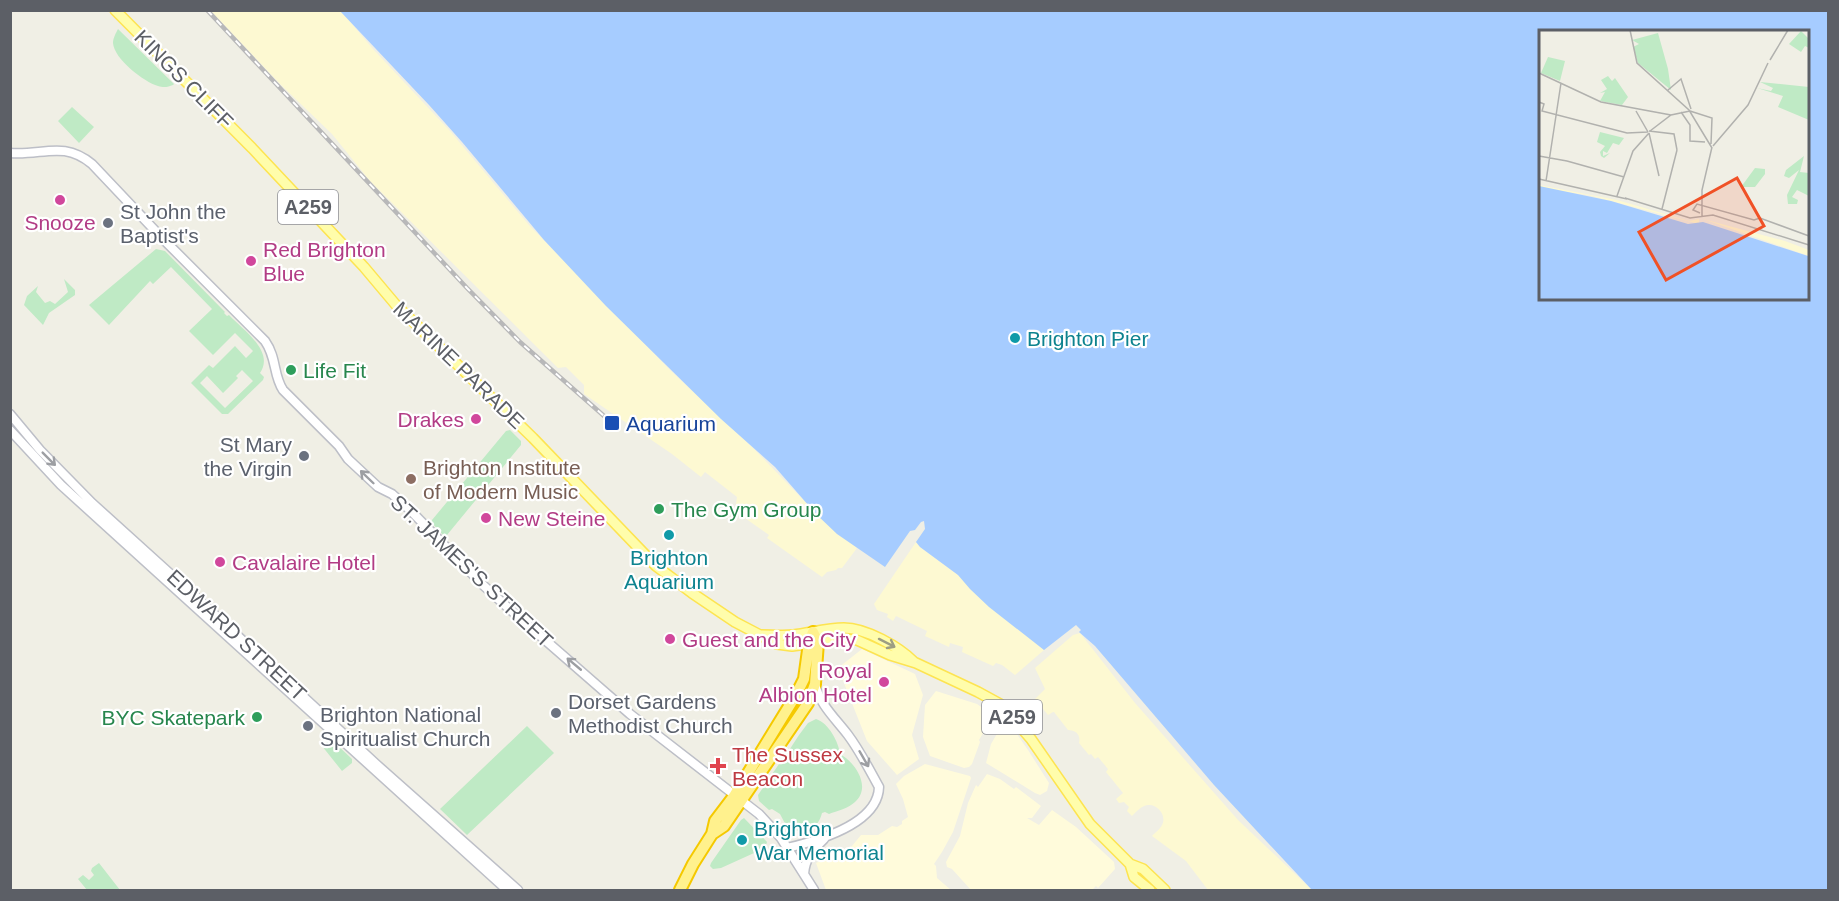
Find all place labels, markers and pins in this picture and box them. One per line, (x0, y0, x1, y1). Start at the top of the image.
marker: Snooze (53, 193, 67, 207)
place label: St John the Baptist's (120, 200, 226, 247)
place label: Snooze (24, 211, 96, 234)
marker: St John the Baptist's (101, 216, 115, 230)
place label: Red Brighton Blue (263, 238, 386, 285)
marker: Red Brighton Blue (244, 254, 258, 268)
place label: Brighton Pier (1027, 327, 1148, 350)
marker: Brighton Pier (1008, 331, 1022, 345)
place label: Life Fit (303, 359, 366, 382)
marker: Life Fit (284, 363, 298, 377)
place label: Drakes (397, 408, 464, 431)
marker: Drakes (469, 412, 483, 426)
place label: Aquarium (626, 412, 716, 435)
marker: Aquarium (603, 414, 621, 432)
place label: St Mary the Virgin (204, 433, 292, 480)
marker: St Mary the Virgin (297, 449, 311, 463)
place label: Brighton Institute of Modern Music (423, 456, 581, 503)
marker: Brighton Institute of Modern Music (404, 472, 418, 486)
place label: The Gym Group (671, 498, 822, 521)
marker: The Gym Group (652, 502, 666, 516)
place label: New Steine (498, 507, 605, 530)
marker: New Steine (479, 511, 493, 525)
marker: Brighton Aquarium (662, 528, 676, 542)
place label: Brighton Aquarium (624, 546, 714, 593)
place label: Cavalaire Hotel (232, 551, 376, 574)
marker: Cavalaire Hotel (213, 555, 227, 569)
place label: Guest and the City (682, 628, 856, 651)
marker: Guest and the City (663, 632, 677, 646)
place label: Royal Albion Hotel (759, 659, 872, 706)
marker: Royal Albion Hotel (877, 675, 891, 689)
place label: Dorset Gardens Methodist Church (568, 690, 733, 737)
place label: Brighton National Spiritualist Church (320, 703, 490, 750)
place label: BYC Skatepark (101, 706, 245, 729)
marker: Dorset Gardens Methodist Church (549, 706, 563, 720)
marker: BYC Skatepark (250, 710, 264, 724)
marker: Brighton National Spiritualist Church (301, 719, 315, 733)
place label: The Sussex Beacon (732, 743, 843, 790)
marker: The Sussex Beacon (709, 757, 727, 775)
place label: Brighton War Memorial (754, 817, 884, 864)
marker: Brighton War Memorial (735, 833, 749, 847)

